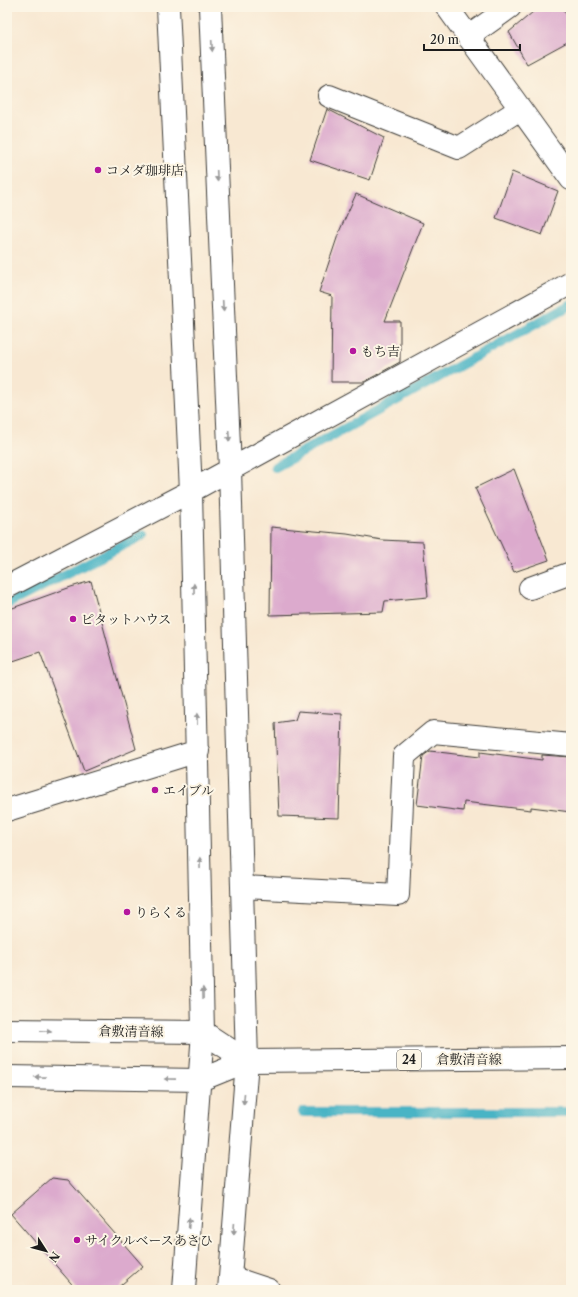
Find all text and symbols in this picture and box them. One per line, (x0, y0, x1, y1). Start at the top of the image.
scale bar (424, 26, 520, 52)
text: 20 m (430, 32, 459, 47)
one-way arrow (209, 40, 215, 53)
place label: コメダ珈琲店 (106, 162, 184, 178)
marker: コメダ珈琲店 (93, 165, 103, 175)
one-way arrow (214, 170, 221, 182)
one-way arrow (220, 300, 226, 313)
place label: もち吉 (361, 343, 400, 359)
marker: もち吉 (348, 346, 358, 356)
one-way arrow (226, 430, 232, 443)
one-way arrow (190, 583, 197, 595)
place label: ピタットハウス (81, 611, 171, 627)
marker: ピタットハウス (68, 614, 78, 624)
one-way arrow (194, 712, 200, 725)
place label: エイブル (163, 782, 214, 798)
marker: エイブル (150, 785, 160, 795)
one-way arrow (197, 856, 203, 869)
place label: りらくる (135, 904, 187, 920)
marker: りらくる (122, 907, 132, 917)
one-way arrow (200, 986, 206, 999)
street label: 倉敷清音線 (98, 1022, 164, 1040)
one-way arrow (40, 1028, 53, 1034)
road number: 24 (397, 1050, 421, 1070)
street label: 倉敷清音線 (436, 1051, 502, 1067)
one-way arrow (34, 1074, 46, 1081)
one-way arrow (163, 1076, 176, 1082)
one-way arrow (240, 1093, 247, 1105)
one-way arrow (185, 1217, 192, 1229)
one-way arrow (230, 1223, 237, 1235)
north arrow (26, 1231, 66, 1271)
place label: サイクルベースあさひ (85, 1232, 213, 1248)
marker: サイクルベースあさひ (72, 1235, 82, 1245)
text: N (45, 1249, 63, 1265)

